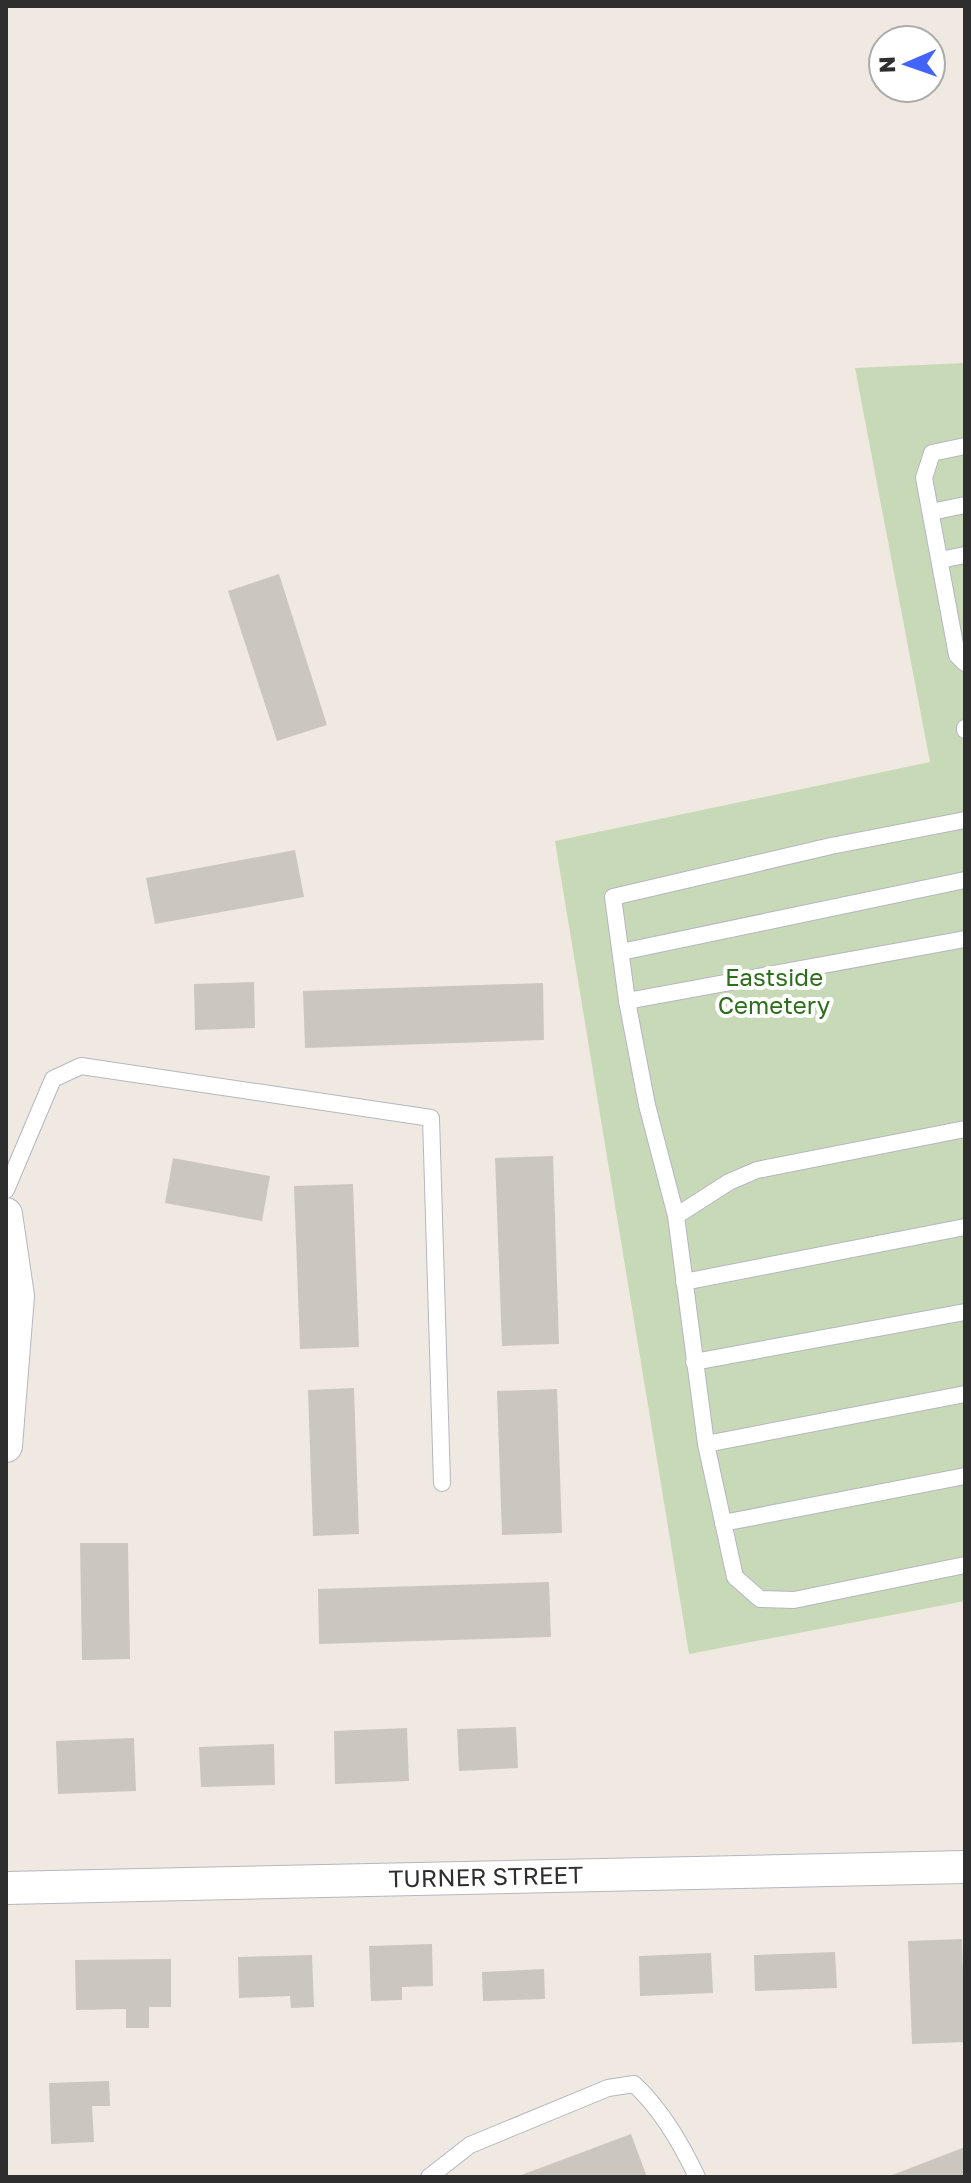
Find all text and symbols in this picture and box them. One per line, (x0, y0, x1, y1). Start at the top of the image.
north arrow (867, 24, 947, 104)
text: N (873, 56, 900, 74)
park label: Eastside Cemetery (718, 962, 830, 1019)
street label: TURNER STREET (388, 1859, 584, 1893)

